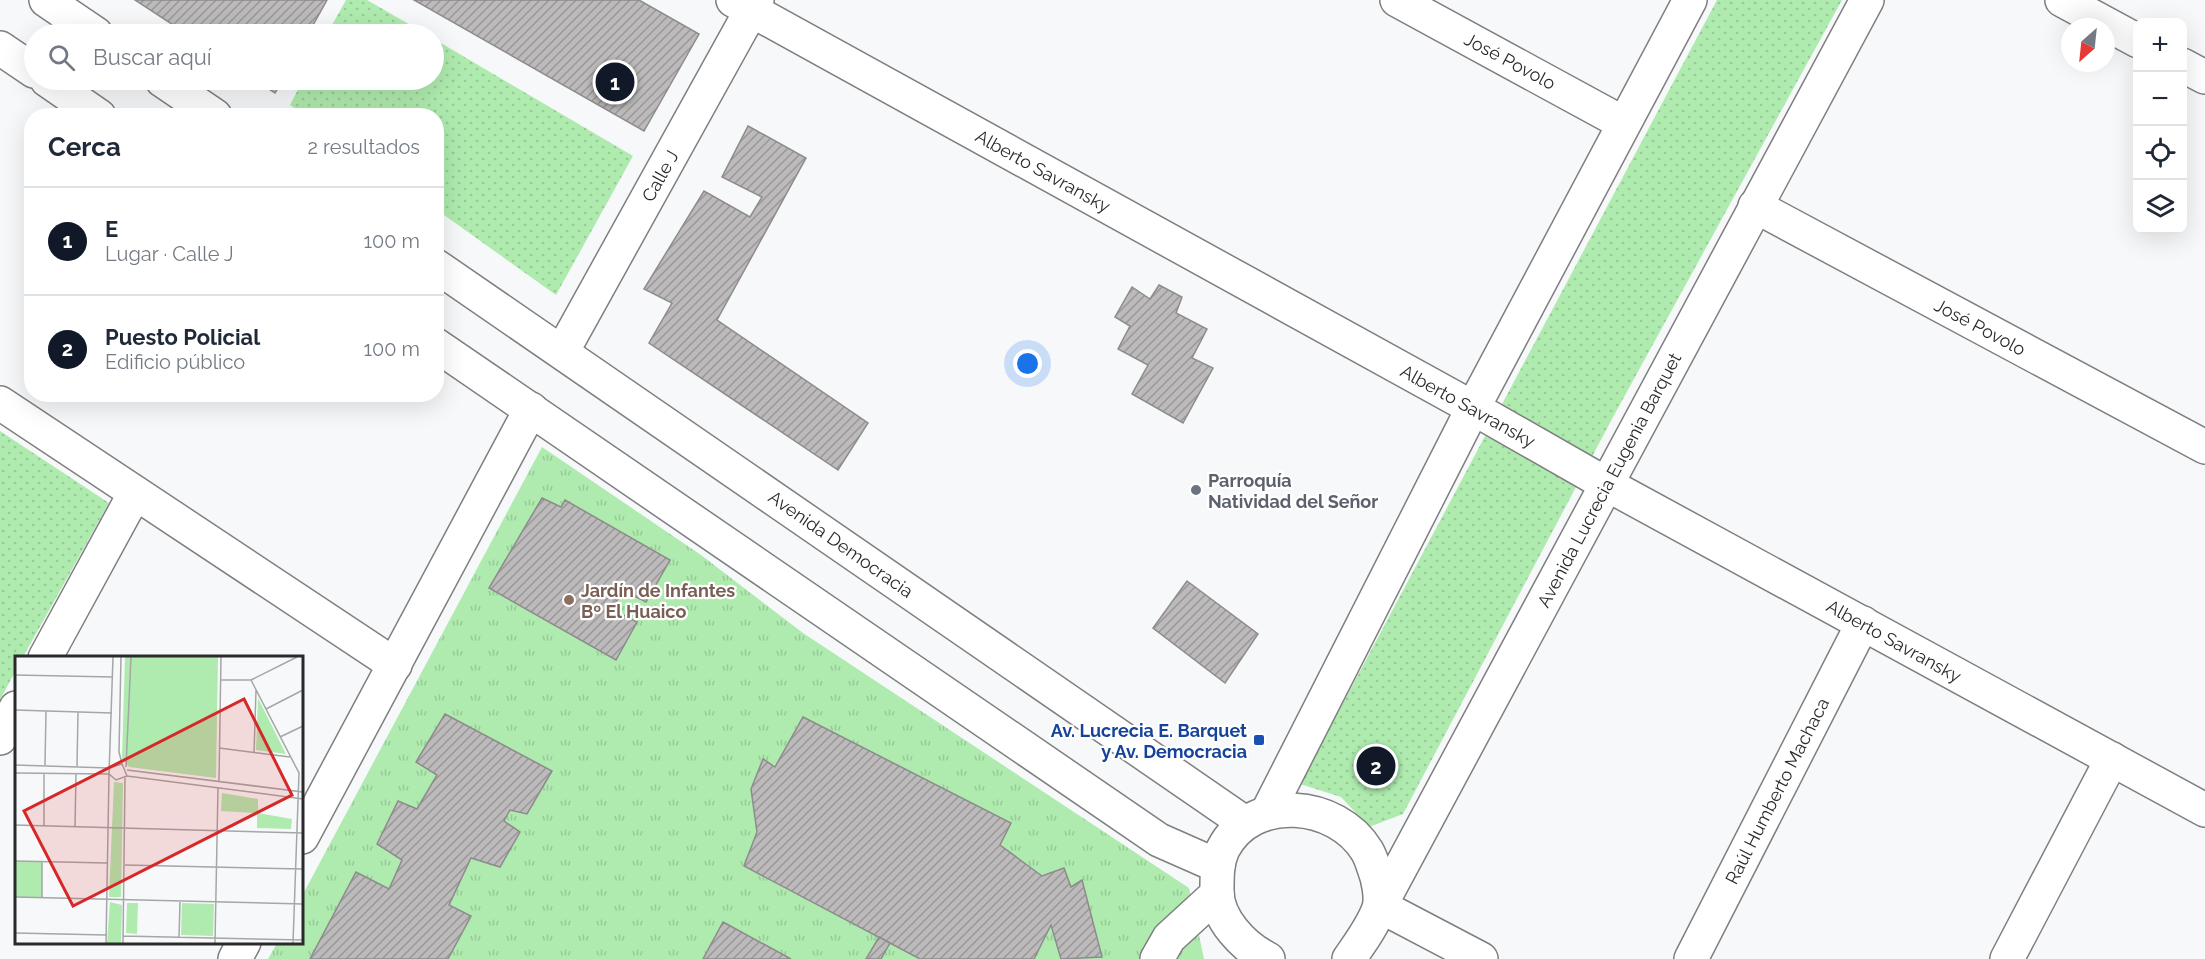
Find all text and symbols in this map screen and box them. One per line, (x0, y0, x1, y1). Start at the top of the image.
north arrow (2061, 18, 2115, 72)
map controls (2133, 18, 2187, 234)
button: + (2133, 18, 2187, 72)
search box (24, 24, 444, 90)
street label: José Povolo (1461, 28, 1559, 94)
icon: search (45, 41, 78, 74)
text: Buscar aquí (93, 44, 212, 70)
pin: 1 (596, 60, 634, 104)
button: − (2133, 72, 2187, 126)
street label: Alberto Savransky (972, 125, 1114, 217)
button: locate (2133, 126, 2187, 180)
text: Cerca (48, 132, 121, 162)
text: 2 resultados (307, 135, 420, 159)
street label: Calle J (637, 147, 683, 205)
button: layers (2133, 180, 2187, 234)
text: E (105, 216, 118, 242)
text: 1 (63, 229, 72, 253)
text: 100 m (363, 229, 420, 253)
text: Lugar · Calle J (105, 242, 234, 266)
street label: José Povolo (1931, 294, 2029, 360)
text: Puesto Policial (105, 324, 260, 350)
text: 2 (62, 337, 73, 361)
text: 100 m (363, 337, 420, 361)
your location (1013, 349, 1042, 378)
street label: Avenida Lucrecia Eugenia Barquet (1533, 349, 1685, 611)
text: Edificio público (105, 350, 245, 374)
street label: Alberto Savransky (1397, 360, 1539, 452)
place label: Parroquía Natividad del Señor (1208, 470, 1378, 512)
marker: Parroquía Natividad del Señor (1189, 483, 1203, 497)
street label: Avenida Democracia (765, 486, 917, 602)
place label: Jardín de Infantes Bº El Huaico (581, 580, 735, 622)
marker: Jardín de Infantes Bº El Huaico (562, 593, 576, 607)
street label: Alberto Savransky (1823, 595, 1965, 687)
inset map (15, 656, 303, 944)
street label: Raúl Humberto Machaca (1721, 694, 1833, 888)
place label: Av. Lucrecia E. Barquet y Av. Democracia (1051, 720, 1247, 762)
marker: Av. Lucrecia E. Barquet y Av. Democracia (1252, 733, 1266, 747)
pin: 2 (1356, 744, 1396, 789)

